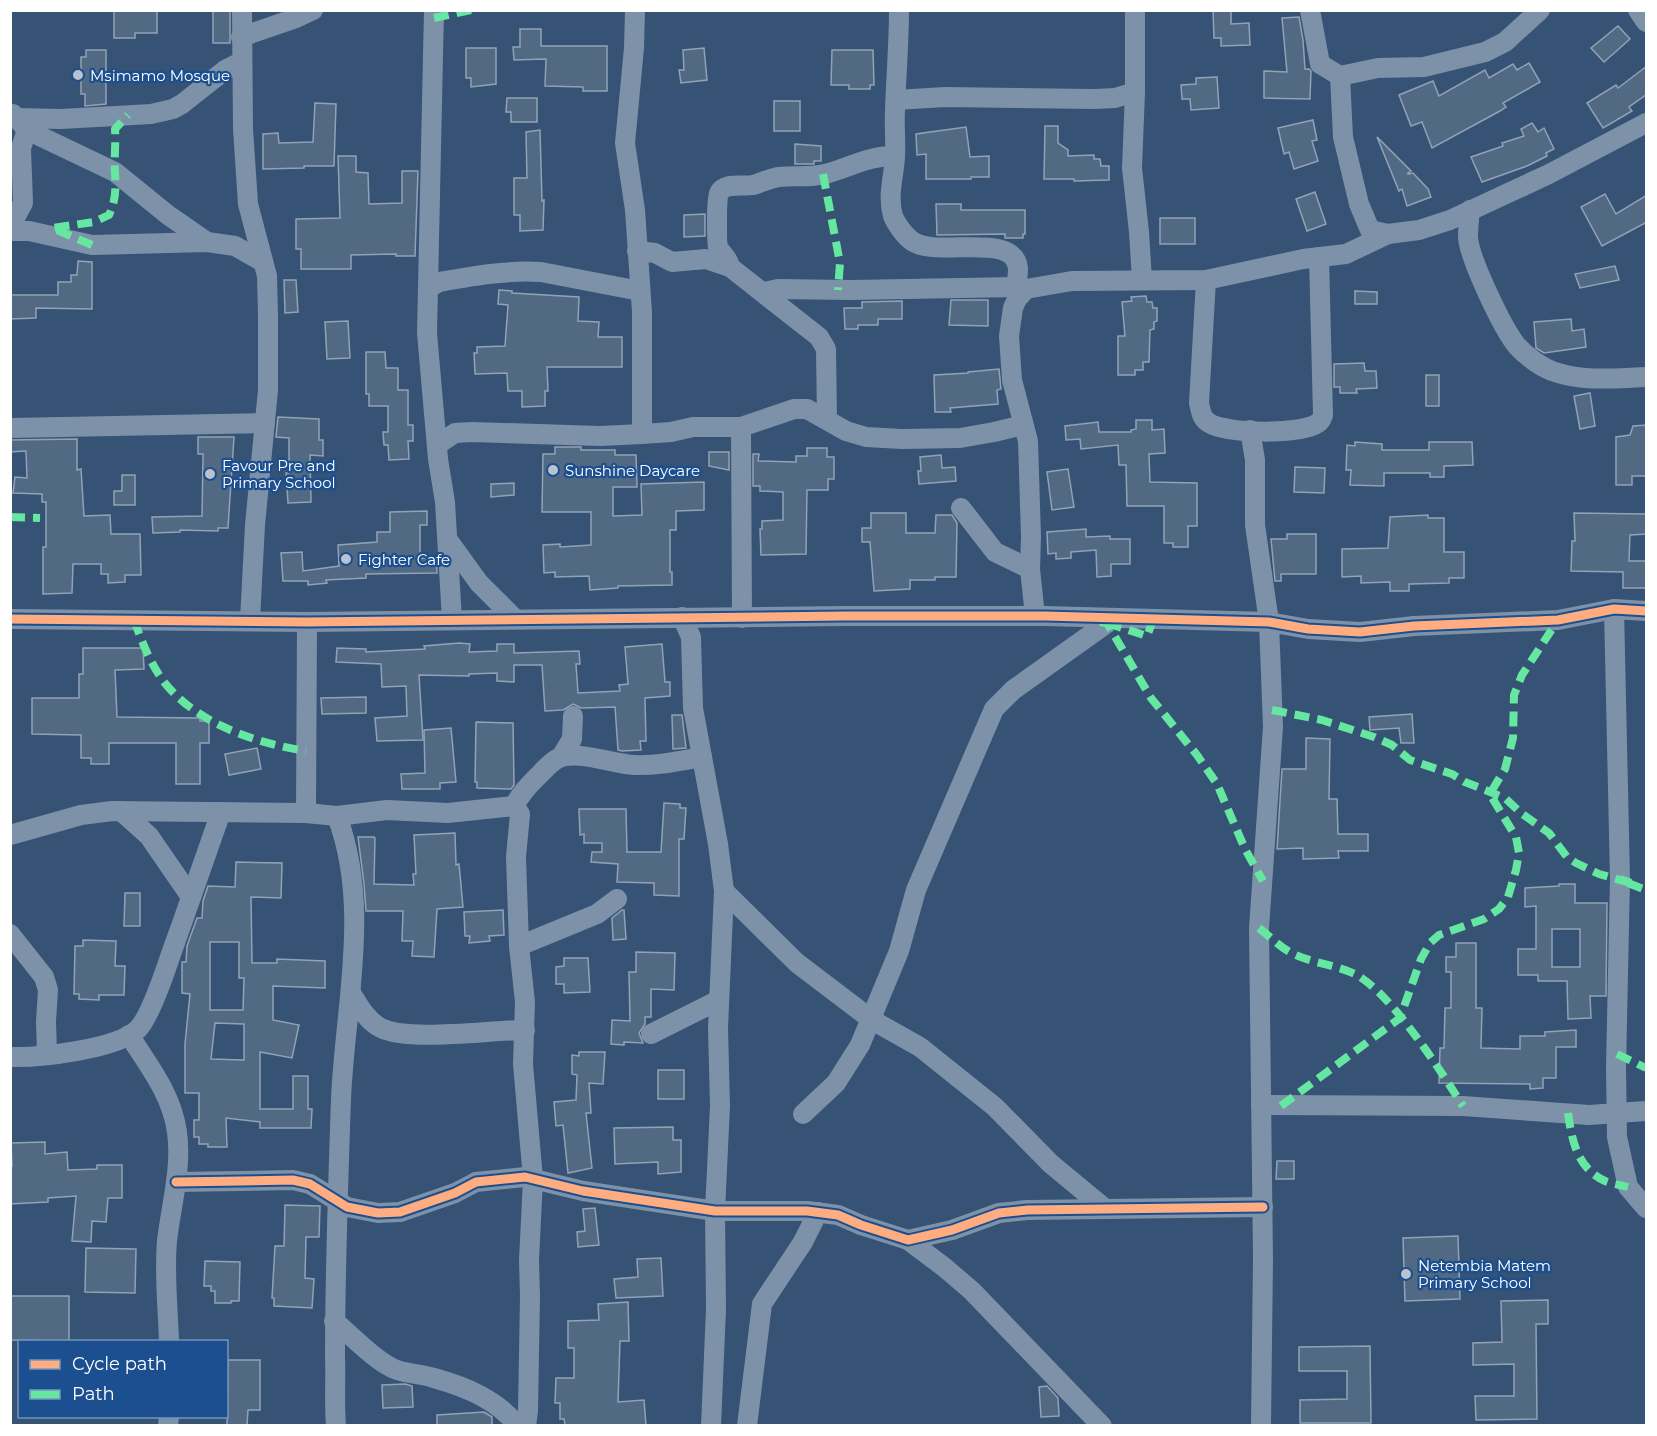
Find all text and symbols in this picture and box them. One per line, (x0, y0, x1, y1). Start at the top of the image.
place label: Msimamo Mosque (90, 66, 230, 85)
marker: Msimamo Mosque (71, 68, 85, 82)
place label: Favour Pre and Primary School (222, 456, 336, 492)
place label: Sunshine Daycare (565, 461, 700, 480)
marker: Sunshine Daycare (546, 463, 560, 477)
marker: Favour Pre and Primary School (203, 467, 217, 481)
place label: Fighter Cafe (358, 550, 450, 569)
marker: Fighter Cafe (339, 552, 353, 566)
place label: Netembia Matem Primary School (1418, 1256, 1551, 1292)
marker: Netembia Matem Primary School (1399, 1267, 1413, 1281)
legend (18, 1340, 228, 1418)
text: Cycle path (72, 1353, 167, 1375)
text: Path (72, 1383, 115, 1405)

